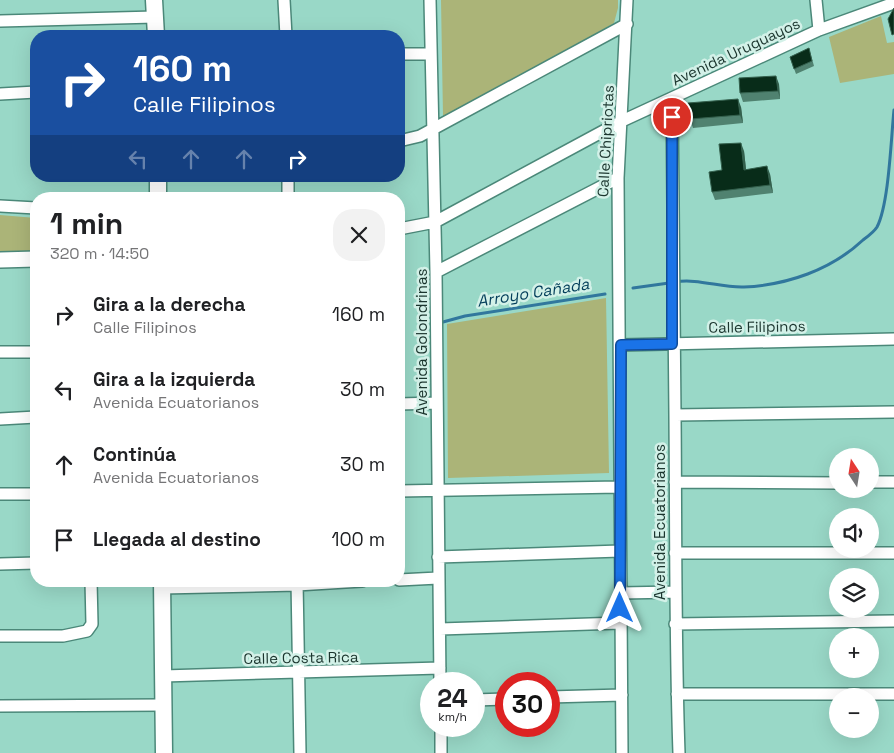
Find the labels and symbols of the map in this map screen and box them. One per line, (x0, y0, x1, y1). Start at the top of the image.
street label: Avenida Uruguayos (669, 13, 803, 90)
street label: Calle Chipriotas (593, 84, 618, 197)
pin (651, 96, 693, 138)
street label: Avenida Golondrinas (412, 269, 431, 415)
water label: Arroyo Cañada (475, 273, 591, 312)
street label: Calle Filipinos (708, 316, 806, 337)
street label: Avenida Ecuatorianos (650, 444, 669, 600)
north arrow (829, 448, 879, 498)
position arrow (593, 581, 645, 633)
street label: Calle Costa Rica (243, 647, 359, 668)
speed limit sign: 30 (495, 672, 560, 737)

